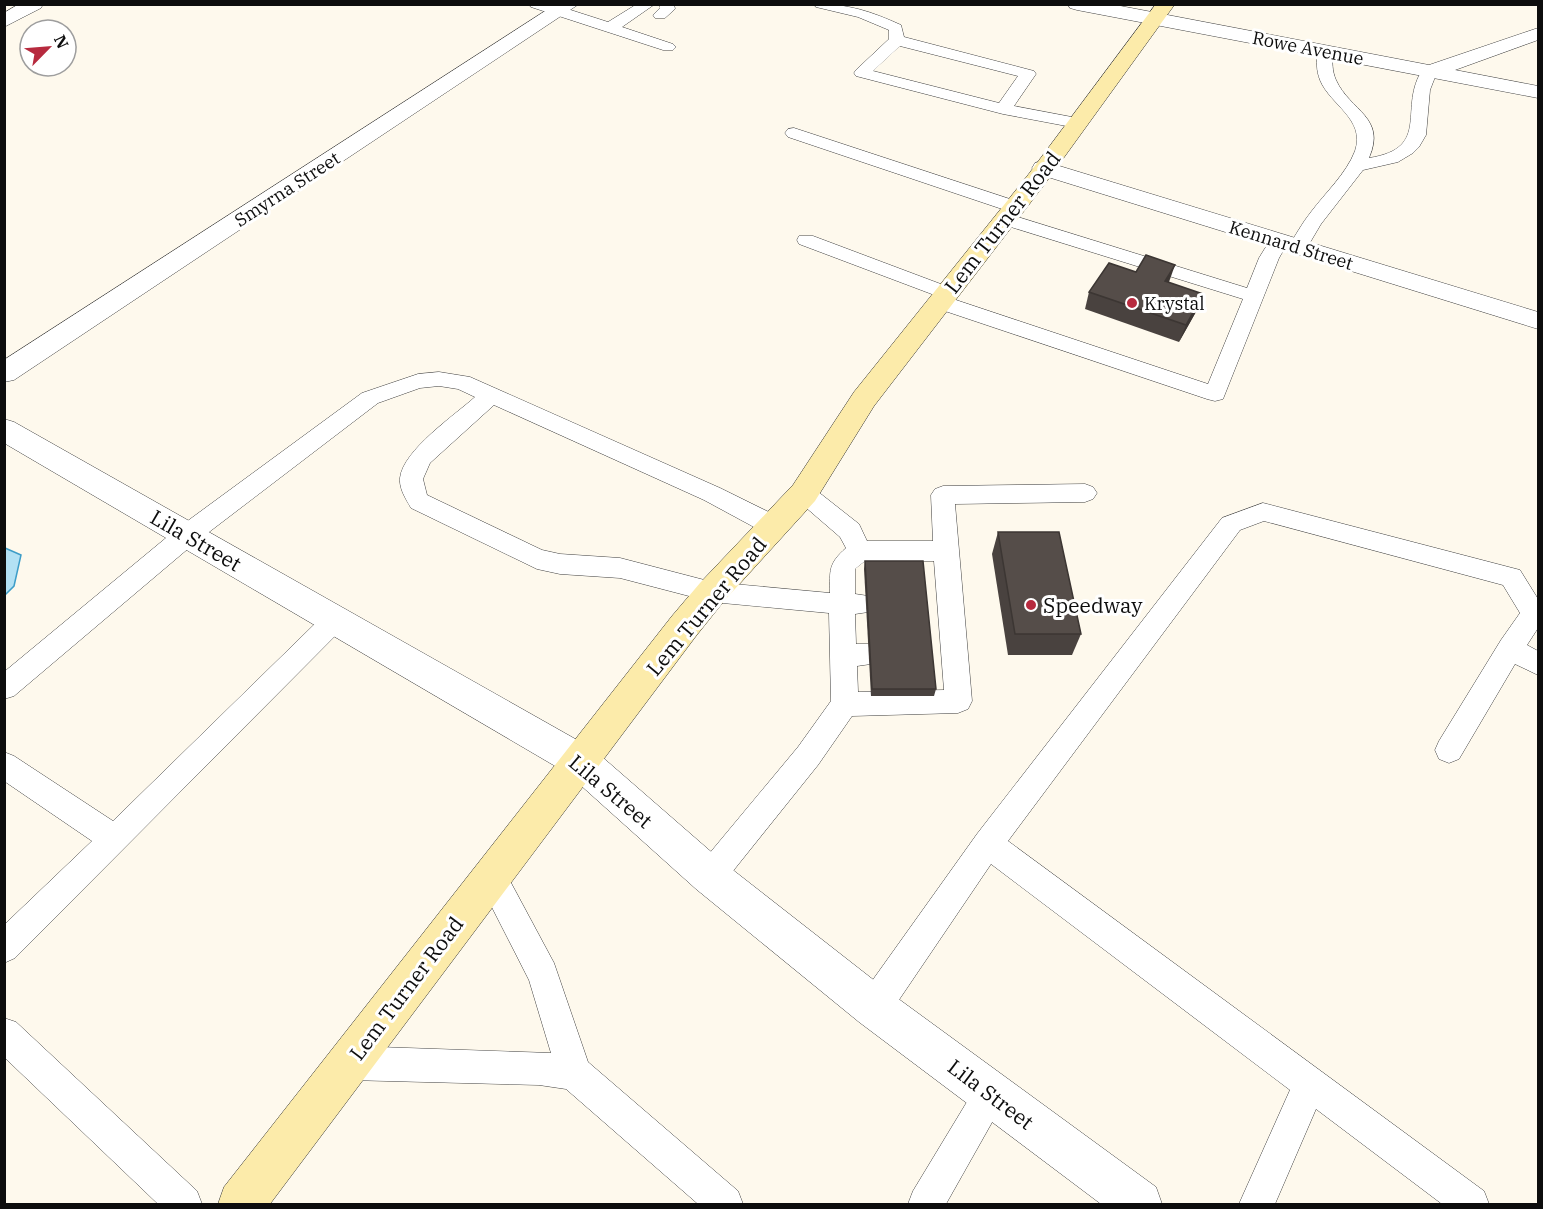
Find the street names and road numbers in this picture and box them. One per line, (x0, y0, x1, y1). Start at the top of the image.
street label: Rowe Avenue (1250, 26, 1366, 70)
street label: Lem Turner Road (938, 145, 1066, 299)
street label: Smyrna Street (230, 146, 344, 232)
street label: Kennard Street (1226, 215, 1356, 275)
street label: Lila Street (145, 503, 247, 577)
street label: Lem Turner Road (640, 531, 773, 681)
street label: Lila Street (563, 748, 659, 834)
street label: Lem Turner Road (343, 910, 469, 1066)
street label: Lila Street (942, 1053, 1040, 1135)

